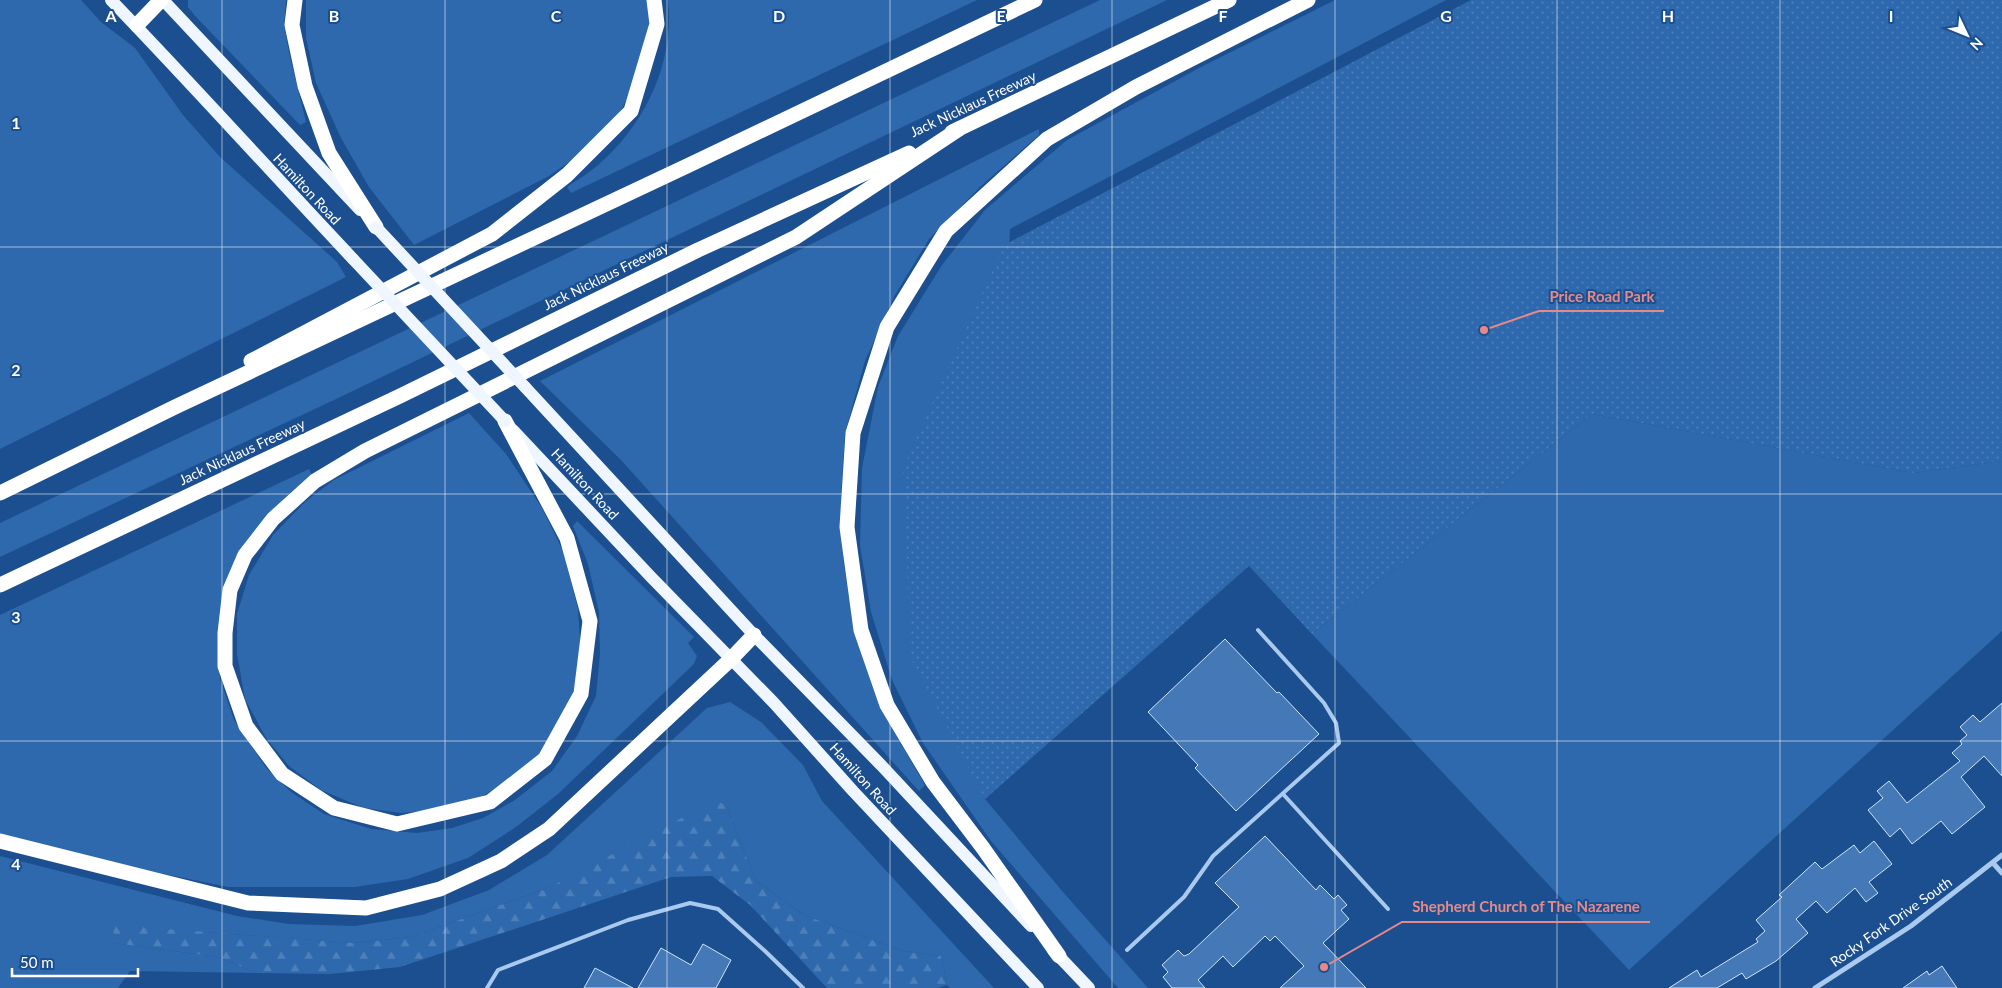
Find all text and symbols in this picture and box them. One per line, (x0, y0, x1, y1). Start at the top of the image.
text: A (104, 6, 117, 25)
text: B (329, 6, 339, 25)
text: C (551, 6, 562, 25)
text: D (773, 6, 785, 25)
text: E (996, 6, 1006, 25)
text: F (1218, 6, 1228, 25)
text: G (1440, 6, 1452, 25)
text: H (1662, 6, 1674, 25)
text: I (1889, 6, 1893, 25)
north arrow (1942, 10, 1992, 60)
text: N (1967, 34, 1987, 54)
street label: Jack Nicklaus Freeway (907, 67, 1039, 140)
text: 1 (11, 113, 21, 132)
street label: Hamilton Road (270, 150, 345, 228)
street label: Jack Nicklaus Freeway (540, 237, 672, 313)
callout: Price Road Park (1539, 281, 1664, 311)
text: Price Road Park (1549, 287, 1656, 305)
text: 2 (11, 360, 21, 379)
street label: Jack Nicklaus Freeway (176, 415, 308, 488)
street label: Hamilton Road (548, 445, 623, 523)
text: 3 (11, 607, 21, 626)
street label: Hamilton Road (827, 739, 900, 818)
text: 4 (11, 854, 21, 873)
street label: Rocky Fork Drive South (1827, 873, 1955, 970)
callout: Shepherd Church of The Nazarene (1402, 892, 1650, 922)
text: Shepherd Church of The Nazarene (1412, 897, 1640, 915)
scale bar (12, 946, 139, 978)
text: 50 m (20, 953, 54, 971)

